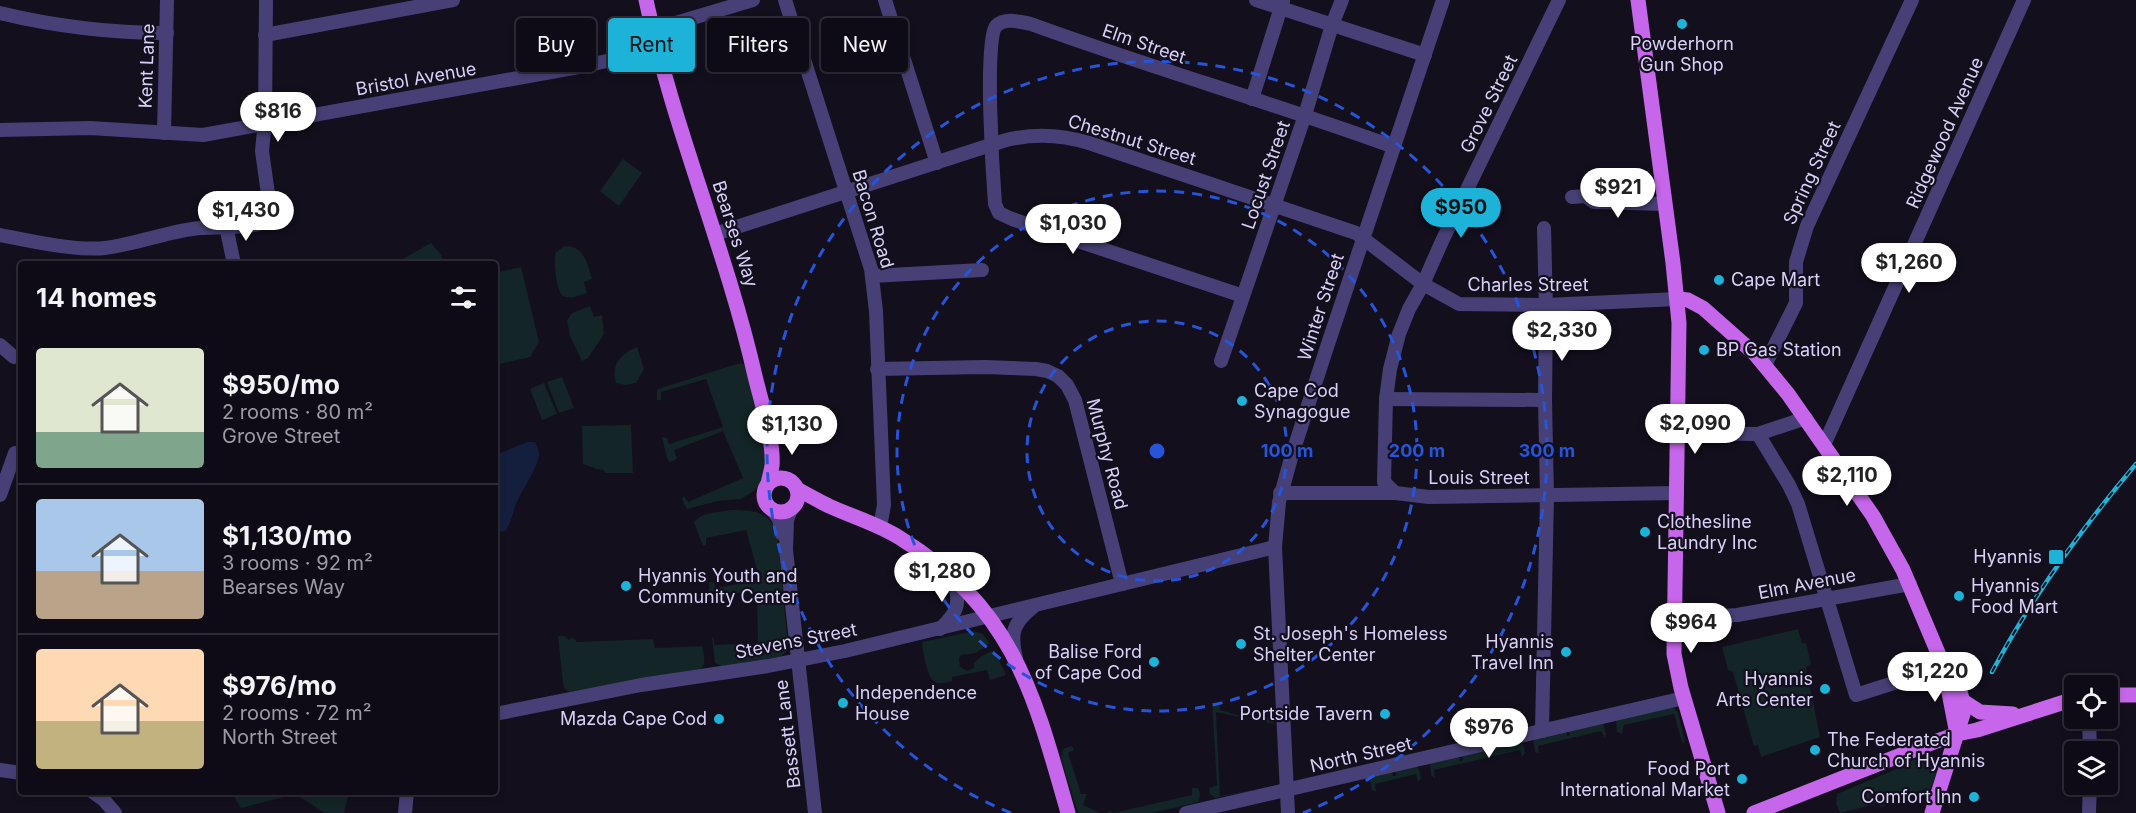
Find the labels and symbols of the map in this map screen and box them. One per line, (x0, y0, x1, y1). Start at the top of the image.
marker: Powderhorn Gun Shop (1675, 17, 1689, 31)
street label: Elm Street (1100, 19, 1189, 68)
street label: Kent Lane (135, 23, 158, 109)
place label: Powderhorn Gun Shop (1630, 33, 1734, 75)
street label: Grove Street (1456, 51, 1521, 156)
street label: Ridgewood Avenue (1902, 54, 1987, 212)
street label: Bristol Avenue (354, 58, 478, 99)
pin: $816 (242, 92, 314, 143)
street label: Chestnut Street (1066, 110, 1199, 169)
street label: Locust Street (1237, 118, 1294, 232)
street label: Spring Street (1778, 118, 1845, 228)
street label: Bacon Road (849, 167, 898, 271)
pin: $921 (1582, 168, 1654, 219)
street label: Bearses Way (708, 178, 763, 290)
pin: $950 (1425, 188, 1497, 239)
pin: $1,430 (197, 191, 295, 242)
pin: $1,030 (1024, 204, 1122, 255)
pin: $1,260 (1860, 243, 1958, 294)
street label: Winter Street (1293, 250, 1348, 363)
place label: Cape Mart (1731, 269, 1820, 290)
marker: Cape Mart (1712, 273, 1726, 287)
street label: Charles Street (1467, 274, 1589, 295)
pin: $2,330 (1513, 311, 1611, 362)
place label: BP Gas Station (1716, 339, 1842, 360)
marker: BP Gas Station (1697, 343, 1711, 357)
place label: Cape Cod Synagogue (1254, 380, 1350, 422)
marker: Cape Cod Synagogue (1235, 394, 1249, 408)
street label: Murphy Road (1083, 396, 1132, 512)
pin: $2,090 (1646, 404, 1744, 455)
pin: $1,130 (743, 405, 841, 456)
text: 100 m (1261, 440, 1313, 461)
text: 200 m (1389, 440, 1445, 461)
text: 300 m (1519, 440, 1575, 461)
centre of rings (1147, 441, 1167, 461)
pin: $2,110 (1798, 456, 1896, 507)
street label: Louis Street (1428, 467, 1530, 488)
place label: Clothesline Laundry Inc (1657, 511, 1758, 553)
marker: Clothesline Laundry Inc (1638, 525, 1652, 539)
place label: Hyannis (1973, 546, 2042, 567)
marker: Hyannis (2047, 548, 2065, 566)
pin: $1,280 (893, 552, 991, 603)
street label: Elm Avenue (1756, 564, 1858, 603)
place label: Hyannis Youth and Community Center (638, 565, 798, 607)
place label: Hyannis Food Mart (1971, 575, 2058, 617)
marker: Hyannis Youth and Community Center (619, 579, 633, 593)
marker: Hyannis Food Mart (1952, 589, 1966, 603)
pin: $964 (1655, 603, 1727, 654)
street label: Stevens Street (733, 618, 859, 663)
place label: St. Joseph's Homeless Shelter Center (1253, 623, 1448, 665)
place label: Hyannis Travel Inn (1471, 631, 1554, 673)
marker: St. Joseph's Homeless Shelter Center (1234, 637, 1248, 651)
place label: Balise Ford of Cape Cod (1035, 641, 1142, 683)
marker: Hyannis Travel Inn (1559, 645, 1573, 659)
pin: $1,220 (1886, 652, 1984, 703)
marker: Balise Ford of Cape Cod (1147, 655, 1161, 669)
place label: Hyannis Arts Center (1716, 668, 1813, 710)
street label: Bassett Lane (770, 679, 805, 790)
place label: Independence House (855, 682, 977, 724)
marker: Hyannis Arts Center (1818, 682, 1832, 696)
marker: Independence House (836, 696, 850, 710)
place label: Portside Tavern (1240, 703, 1373, 724)
marker: Portside Tavern (1378, 707, 1392, 721)
place label: Mazda Cape Cod (560, 708, 707, 729)
pin: $976 (1453, 708, 1525, 759)
marker: Mazda Cape Cod (712, 712, 726, 726)
place label: The Federated Church of Hyannis (1827, 729, 1985, 771)
street label: North Street (1308, 733, 1414, 776)
marker: The Federated Church of Hyannis (1808, 743, 1822, 757)
place label: Food Port International Market (1560, 758, 1730, 800)
marker: Food Port International Market (1735, 772, 1749, 786)
place label: Comfort Inn (1861, 786, 1962, 807)
marker: Comfort Inn (1967, 790, 1981, 804)

